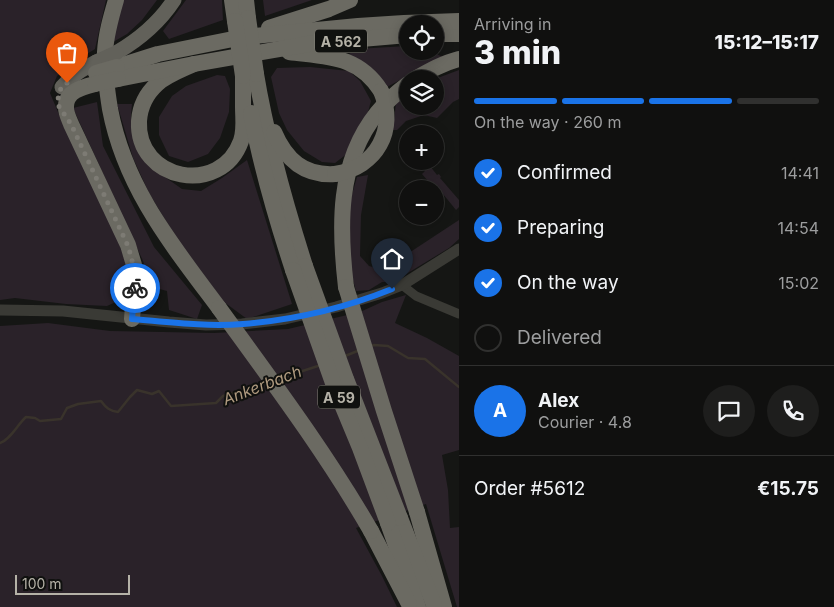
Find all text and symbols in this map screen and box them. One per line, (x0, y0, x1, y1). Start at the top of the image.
text: Arriving in (474, 14, 551, 34)
map controls (399, 15, 444, 225)
button: locate (399, 15, 444, 60)
road number: A 562 (315, 29, 367, 52)
text: 15:12–15:17 (715, 31, 819, 54)
pin (46, 32, 88, 83)
text: 3 min (474, 33, 561, 72)
icon: bag (53, 39, 81, 67)
button: layers (399, 70, 444, 115)
text: On the way · 260 m (474, 112, 621, 132)
button: + (399, 125, 444, 170)
icon: check (474, 159, 502, 187)
text: Confirmed (517, 161, 612, 184)
text: 14:41 (781, 163, 819, 183)
button: − (399, 180, 444, 225)
icon: check (474, 214, 502, 242)
text: Preparing (517, 216, 604, 239)
text: 14:54 (777, 218, 819, 238)
pin (371, 238, 413, 289)
icon: home (378, 245, 406, 273)
courier (110, 263, 160, 313)
icon: check (474, 269, 502, 297)
text: On the way (517, 271, 619, 294)
text: 15:02 (778, 273, 819, 293)
icon: bike (121, 274, 149, 302)
text: Delivered (517, 326, 602, 349)
water label: Ankerbach (219, 361, 304, 410)
button: chat (703, 385, 755, 437)
button: phone (767, 385, 819, 437)
road number: A 59 (318, 386, 360, 408)
text: Alex (538, 389, 579, 412)
text: A (493, 399, 507, 422)
text: Courier · 4.8 (538, 412, 632, 432)
text: Order #5612 (474, 477, 585, 500)
text: €15.75 (757, 477, 819, 500)
scale bar (15, 572, 130, 595)
text: 100 m (22, 575, 62, 592)

